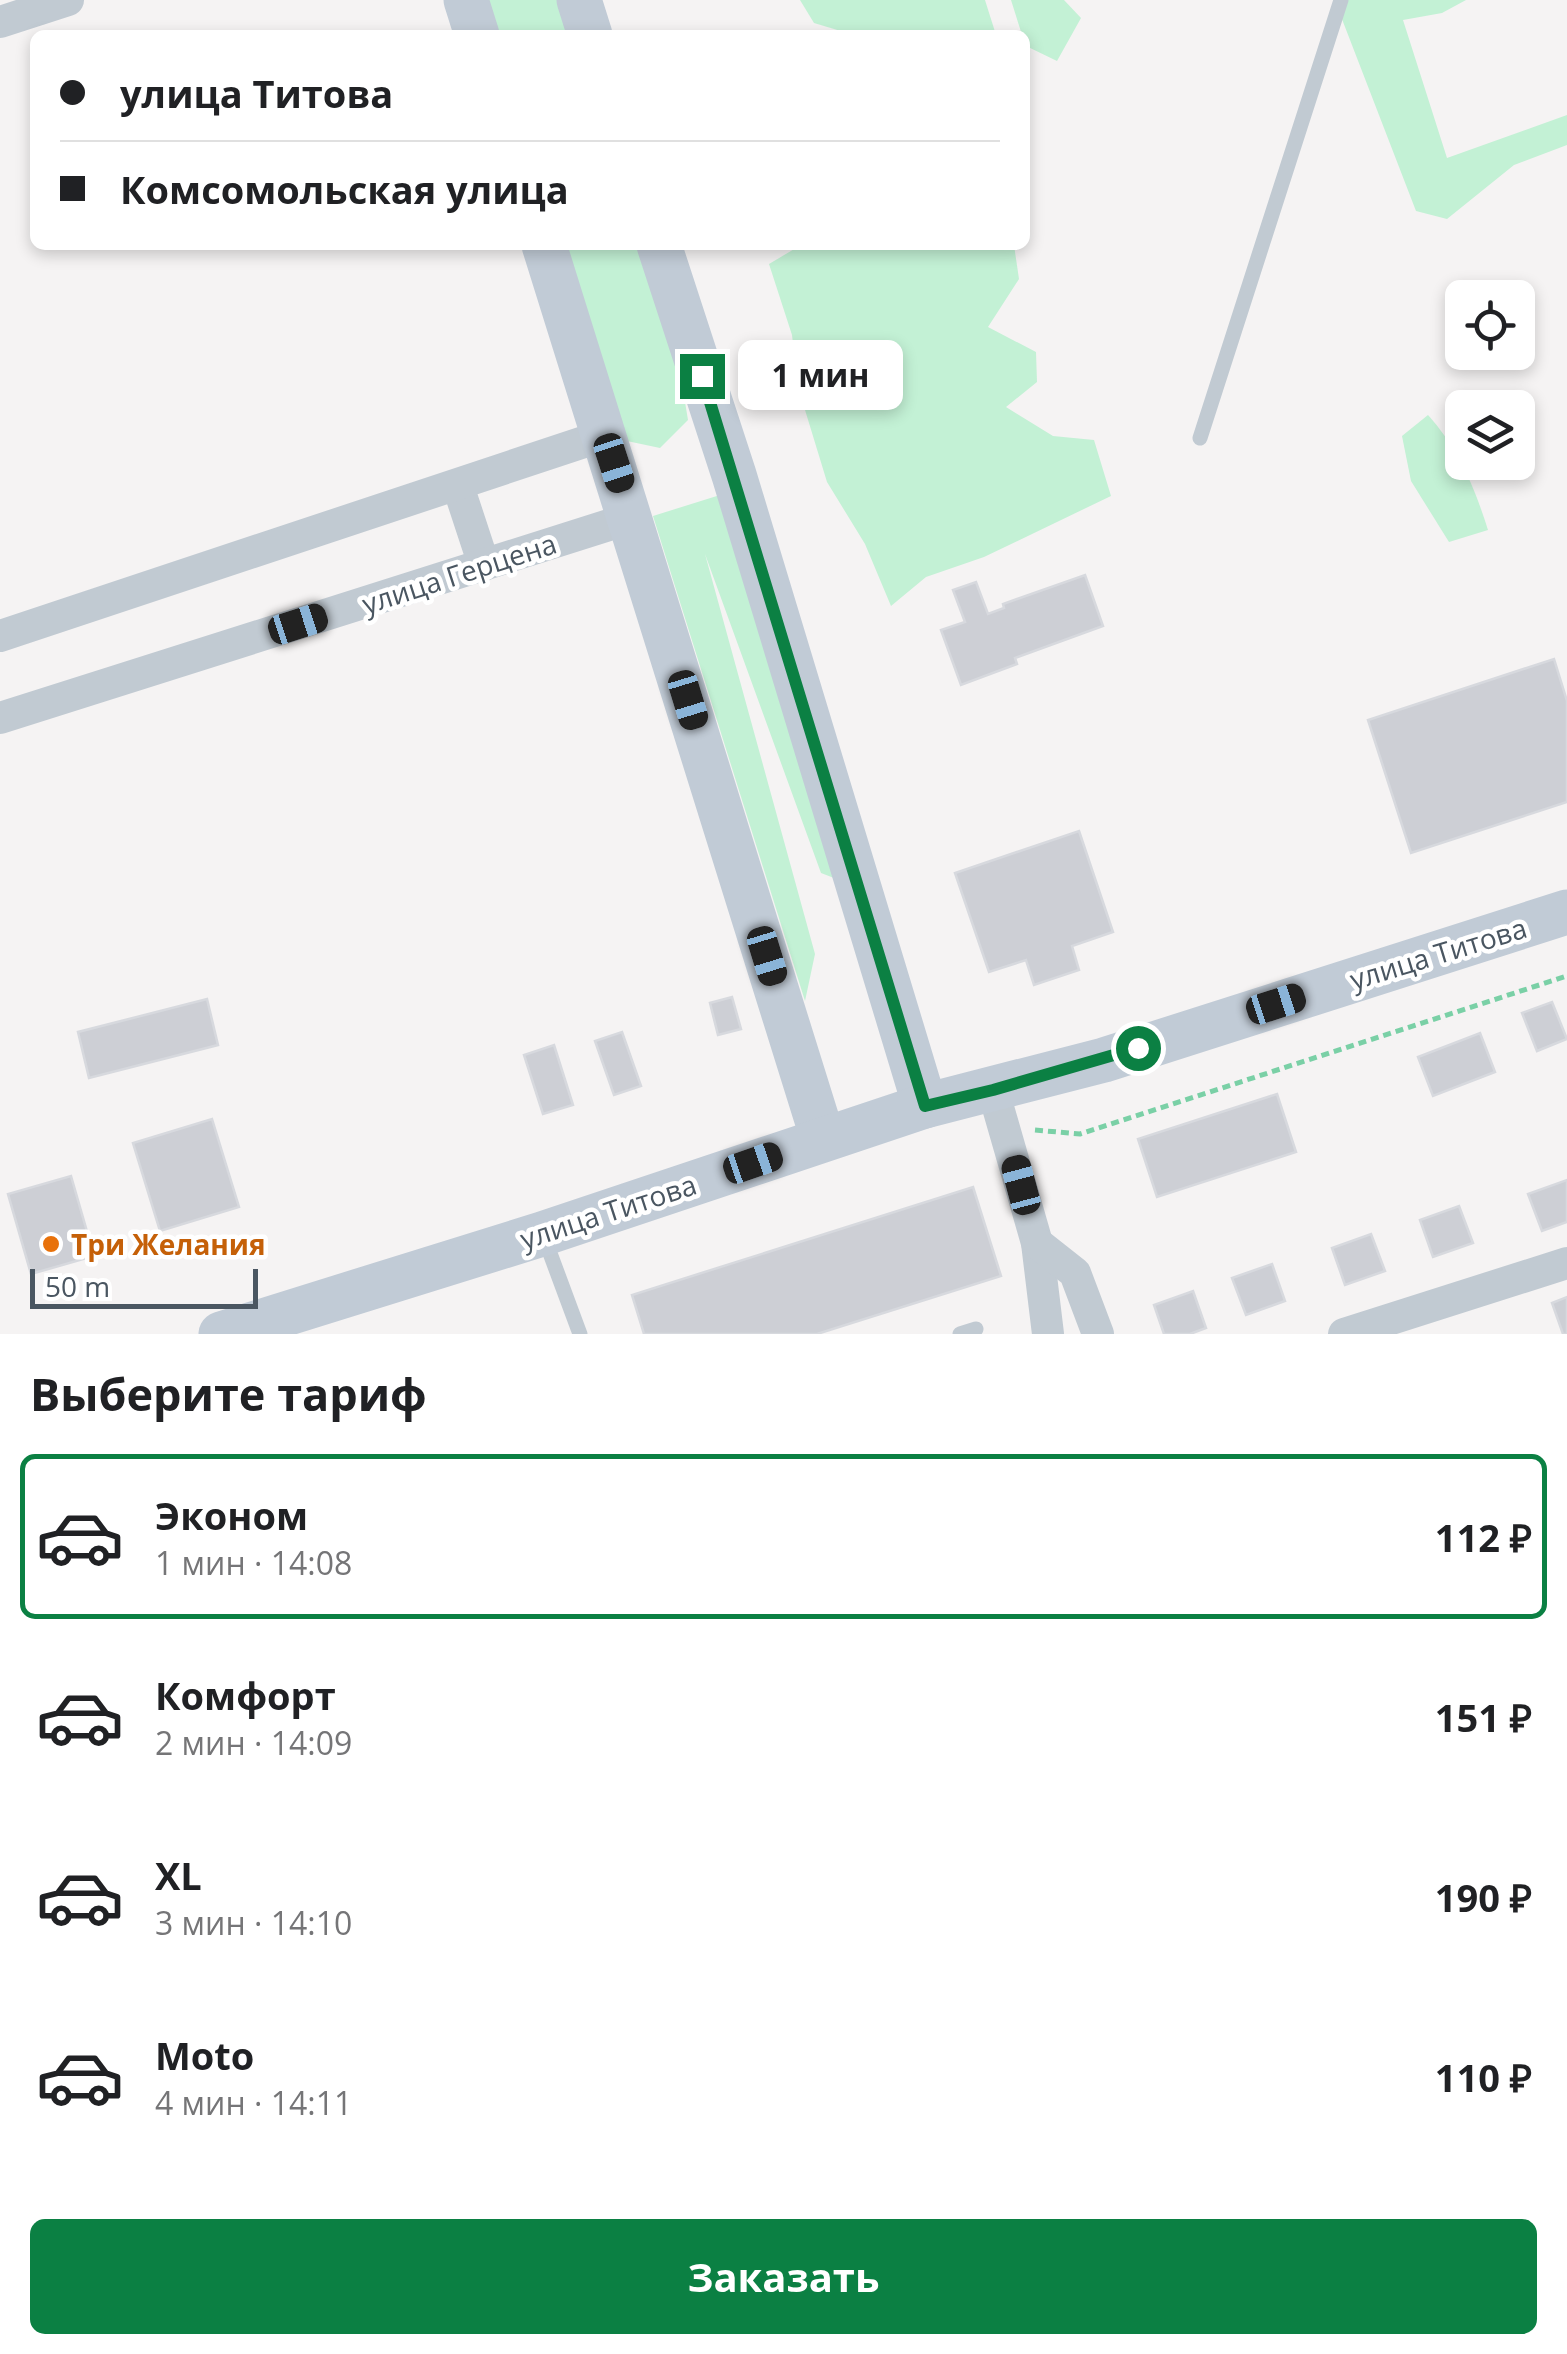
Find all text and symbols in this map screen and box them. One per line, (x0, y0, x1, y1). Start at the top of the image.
text: улица Титова (120, 67, 393, 119)
text: Комсомольская улица (120, 163, 569, 215)
map controls (1445, 280, 1535, 480)
button: locate (1445, 280, 1535, 370)
callout: 1 мин (737, 341, 902, 411)
text: 1 мин (772, 353, 869, 396)
route end (680, 354, 725, 399)
button: layers (1445, 390, 1535, 480)
car (590, 430, 638, 496)
street label: улица Герцена (357, 524, 561, 622)
car (265, 600, 331, 648)
car (665, 667, 711, 733)
street label: улица Титова (1345, 908, 1531, 998)
car (744, 923, 790, 989)
car (1243, 980, 1309, 1028)
route start (1116, 1026, 1161, 1071)
car (720, 1139, 786, 1187)
car (999, 1152, 1043, 1218)
street label: улица Титова (515, 1165, 701, 1257)
place label: Три Желания (71, 1225, 266, 1263)
marker: Три Желания (40, 1233, 62, 1255)
scale bar (30, 1264, 258, 1308)
text: 50 m (45, 1267, 110, 1305)
text: Выберите тариф (30, 1363, 427, 1424)
text: Эконом (155, 1489, 308, 1541)
icon: car (35, 1492, 125, 1582)
text: 112 ₽ (1435, 1511, 1532, 1563)
text: 1 мин · 14:08 (155, 1541, 352, 1584)
text: Комфорт (155, 1669, 336, 1721)
icon: car (35, 1672, 125, 1762)
text: 151 ₽ (1435, 1691, 1532, 1743)
text: 2 мин · 14:09 (155, 1721, 352, 1764)
text: XL (155, 1849, 202, 1901)
icon: car (35, 1852, 125, 1942)
text: 190 ₽ (1435, 1871, 1532, 1923)
text: 3 мин · 14:10 (155, 1901, 352, 1944)
text: Moto (155, 2029, 254, 2081)
icon: car (35, 2032, 125, 2122)
text: 110 ₽ (1435, 2051, 1532, 2103)
text: 4 мин · 14:11 (155, 2081, 352, 2124)
button: Заказать (30, 2219, 1537, 2334)

